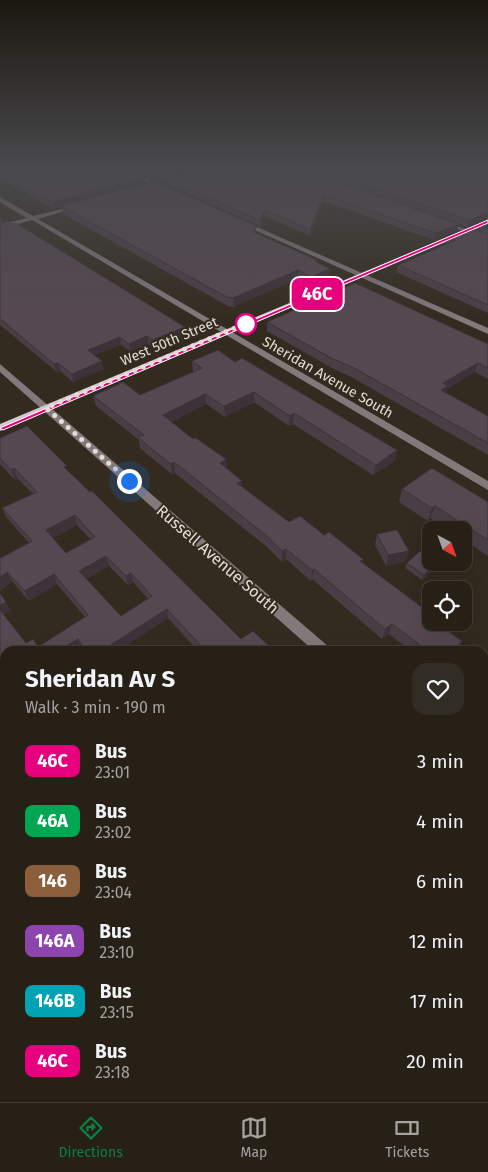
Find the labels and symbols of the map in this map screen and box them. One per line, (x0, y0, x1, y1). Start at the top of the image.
line badge: 46C (288, 278, 346, 310)
street label: West 50th Street (118, 313, 221, 370)
unlabelled marker (235, 313, 257, 335)
street label: Sheridan Avenue South (259, 333, 396, 422)
your location (117, 469, 142, 494)
street label: Russell Avenue South (153, 501, 283, 618)
north arrow (422, 521, 472, 571)

